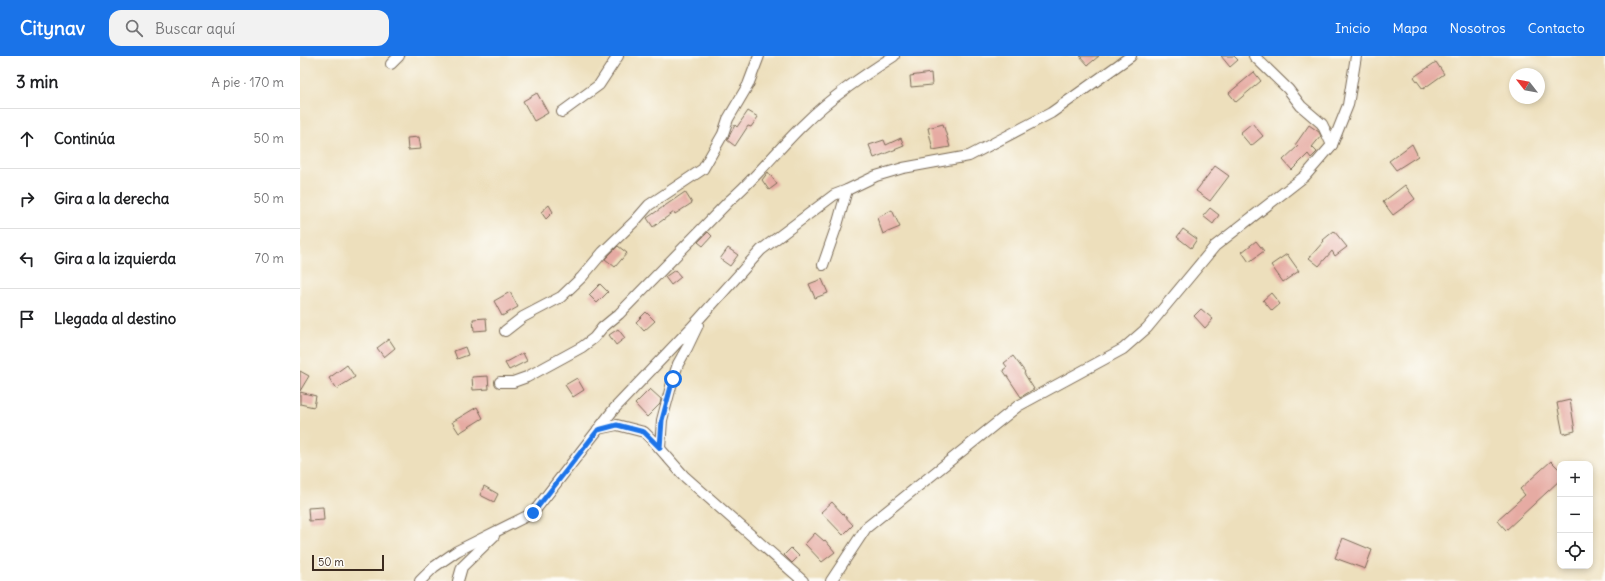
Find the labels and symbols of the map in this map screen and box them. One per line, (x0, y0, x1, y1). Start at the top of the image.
north arrow (1509, 68, 1545, 104)
route start (664, 370, 682, 388)
route end (524, 504, 542, 522)
scale bar (312, 553, 384, 572)

